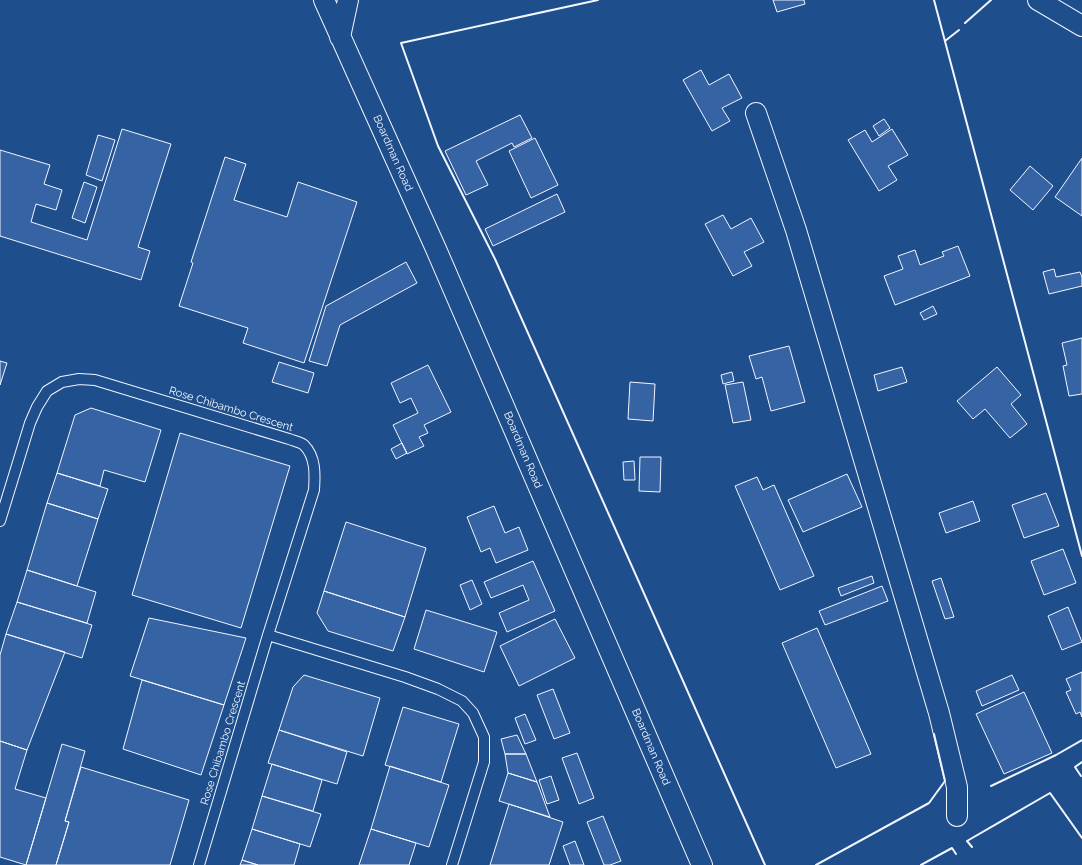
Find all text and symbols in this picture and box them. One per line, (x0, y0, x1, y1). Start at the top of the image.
street label: Boardman Road (370, 113, 416, 193)
street label: Rose Chibambo Crescent (167, 384, 295, 434)
street label: Boardman Road (501, 410, 545, 490)
street label: Rose Chibambo Crescent (198, 679, 248, 807)
street label: Boardman Road (629, 707, 673, 787)

